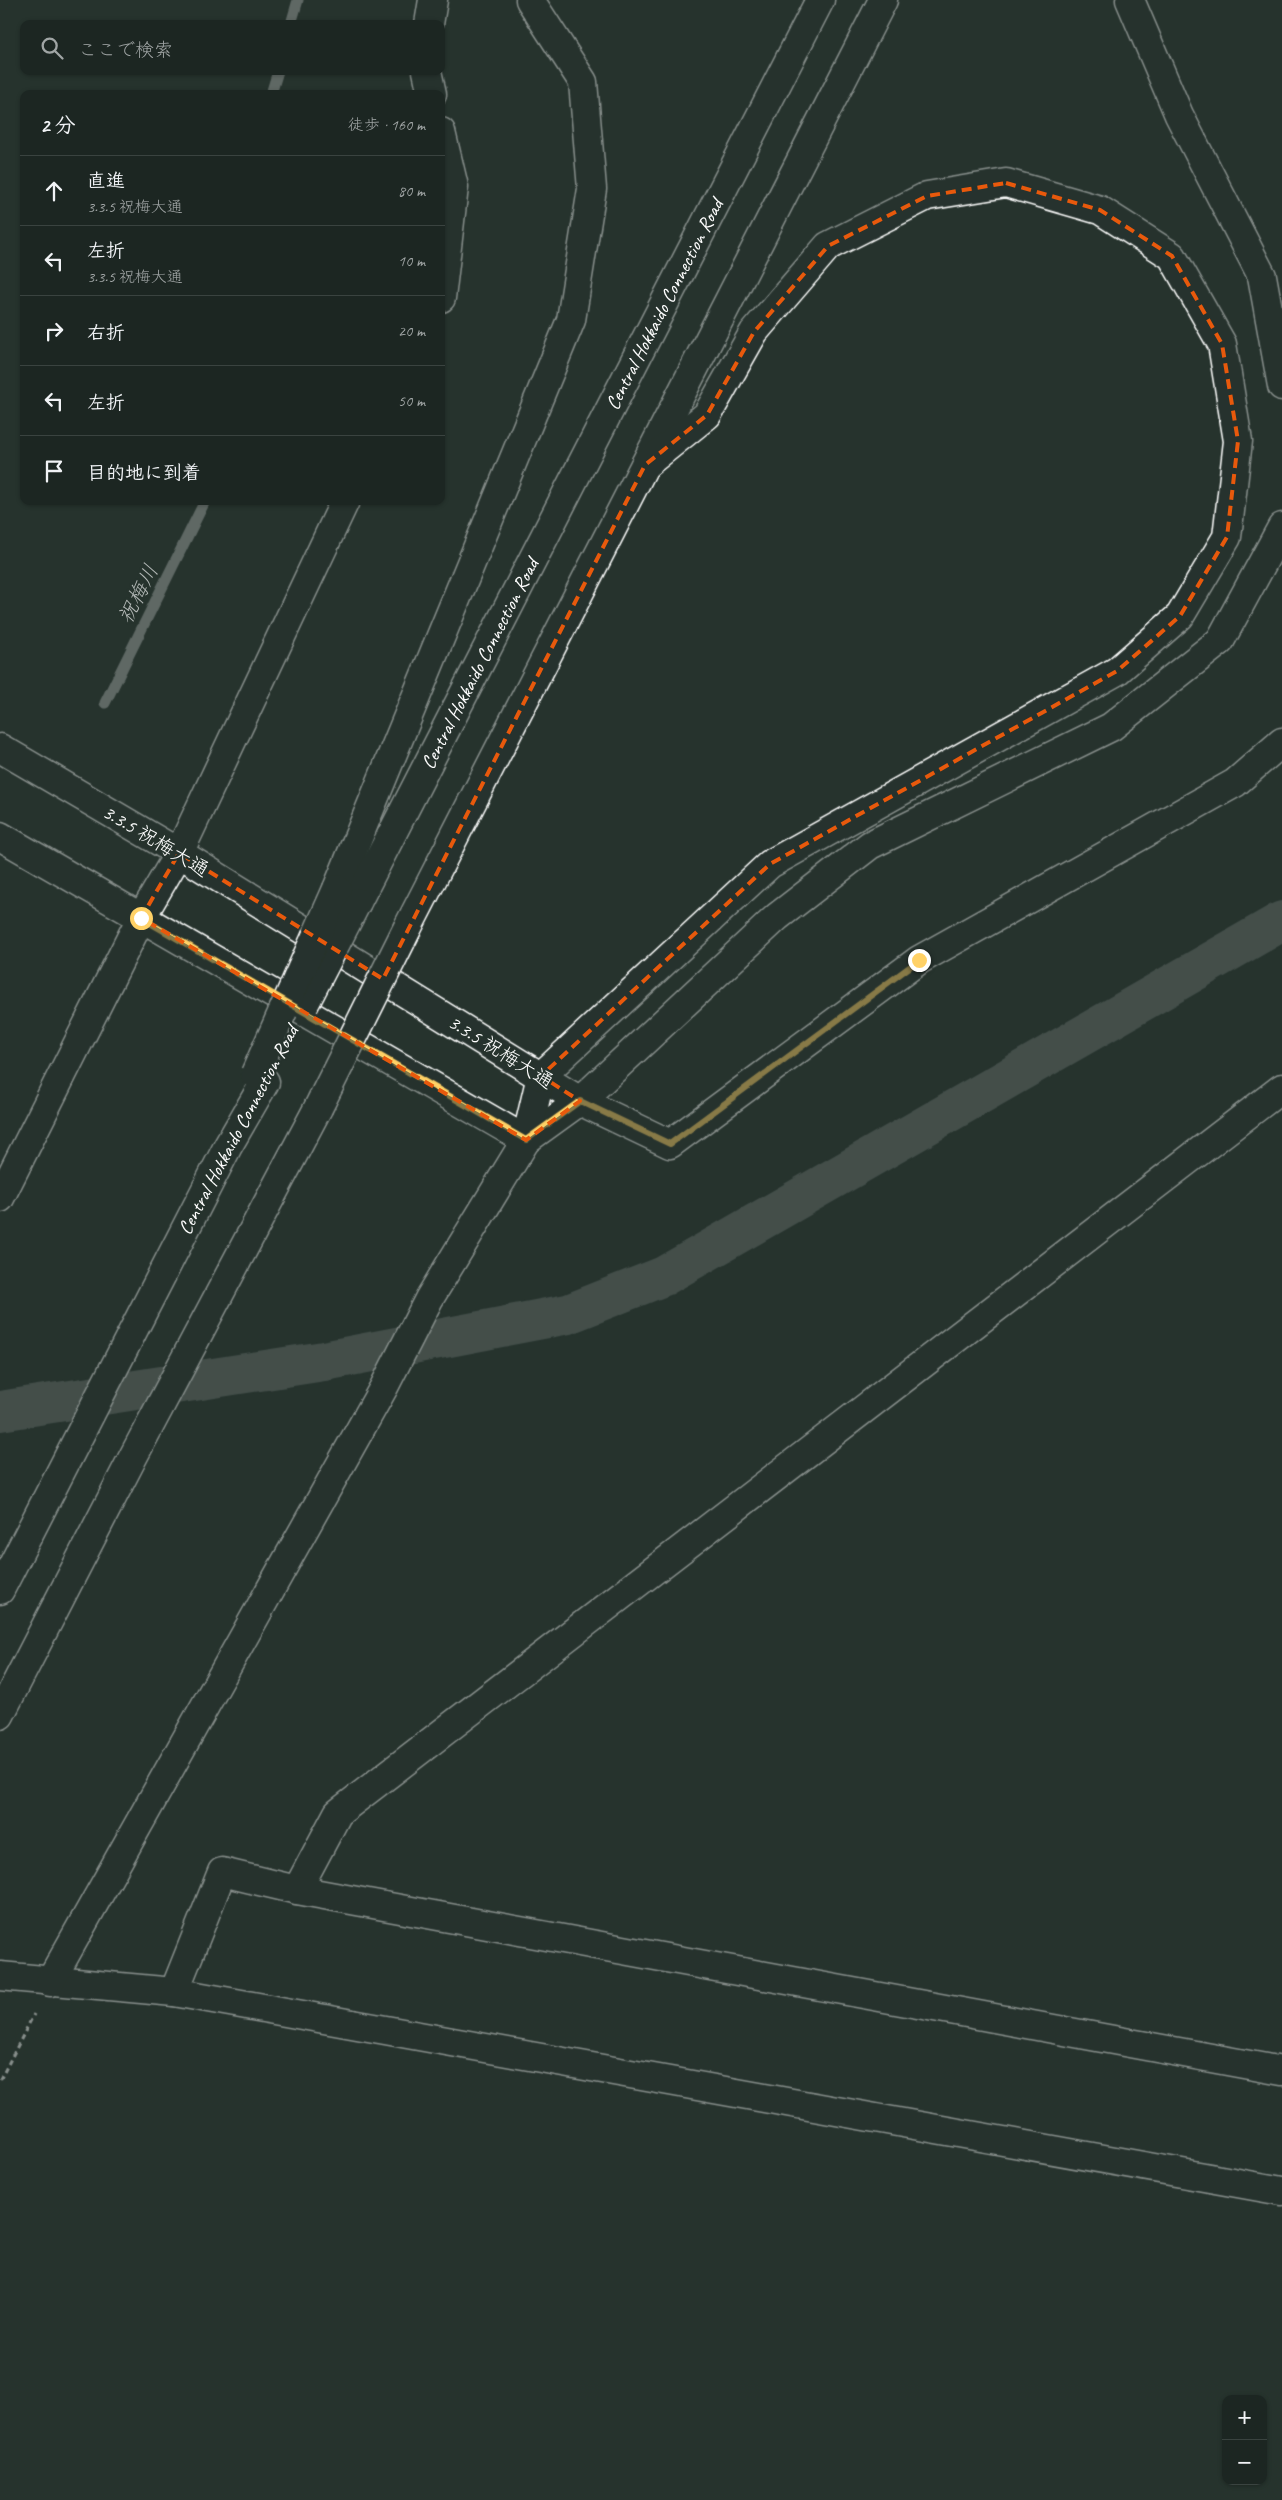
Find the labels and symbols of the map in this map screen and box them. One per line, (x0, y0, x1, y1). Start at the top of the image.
street label: Central Hokkaido Connection Road (599, 192, 730, 414)
street label: Central Hokkaido Connection Road (415, 551, 545, 773)
water label: 祝梅川 (112, 560, 164, 628)
street label: 3.3.5 祝梅大通 (98, 799, 214, 883)
route start (130, 907, 153, 930)
route end (908, 949, 931, 972)
street label: 3.3.5 祝梅大通 (444, 1010, 558, 1094)
street label: Central Hokkaido Connection Road (172, 1018, 305, 1239)

